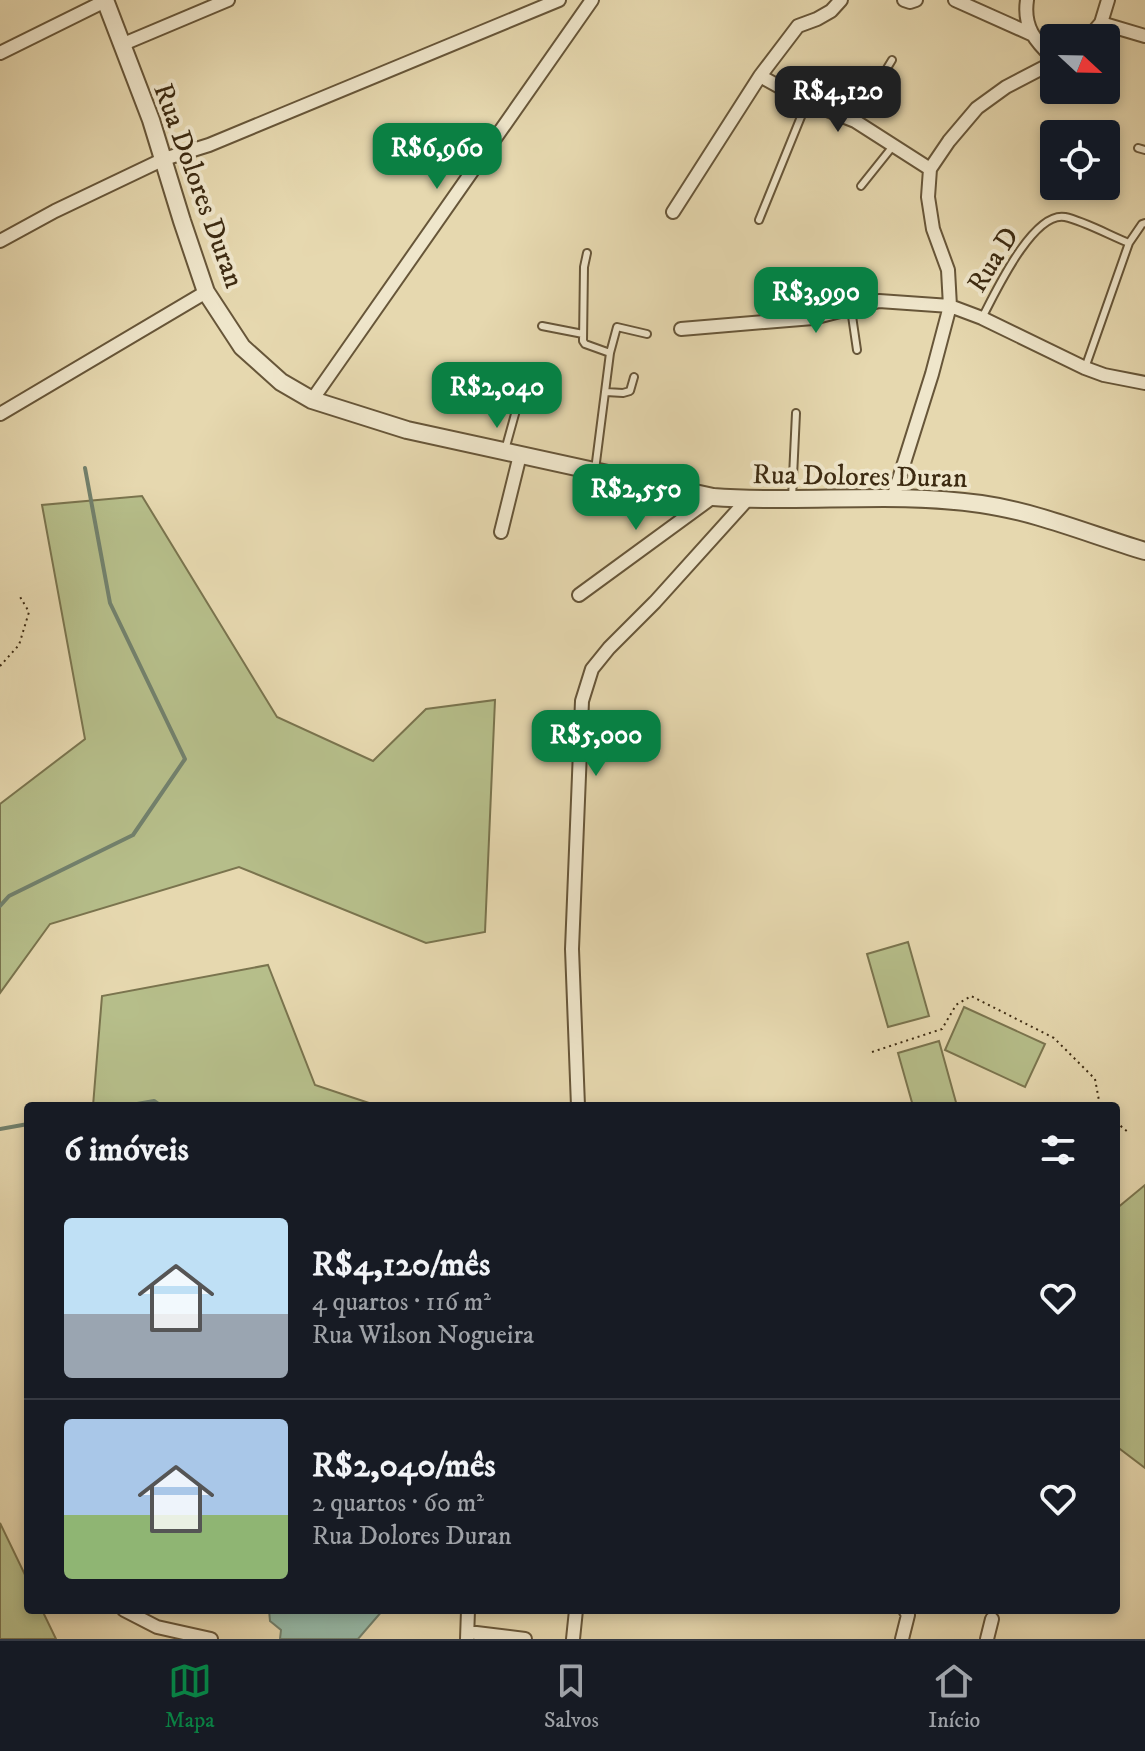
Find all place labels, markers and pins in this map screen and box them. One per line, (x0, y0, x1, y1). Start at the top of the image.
pin: R$4,120 (764, 66, 912, 134)
pin: R$6,960 (363, 123, 511, 191)
pin: R$3,990 (742, 267, 890, 335)
pin: R$2,040 (423, 362, 571, 430)
pin: R$2,550 (562, 464, 710, 532)
pin: R$5,000 (522, 710, 670, 778)

